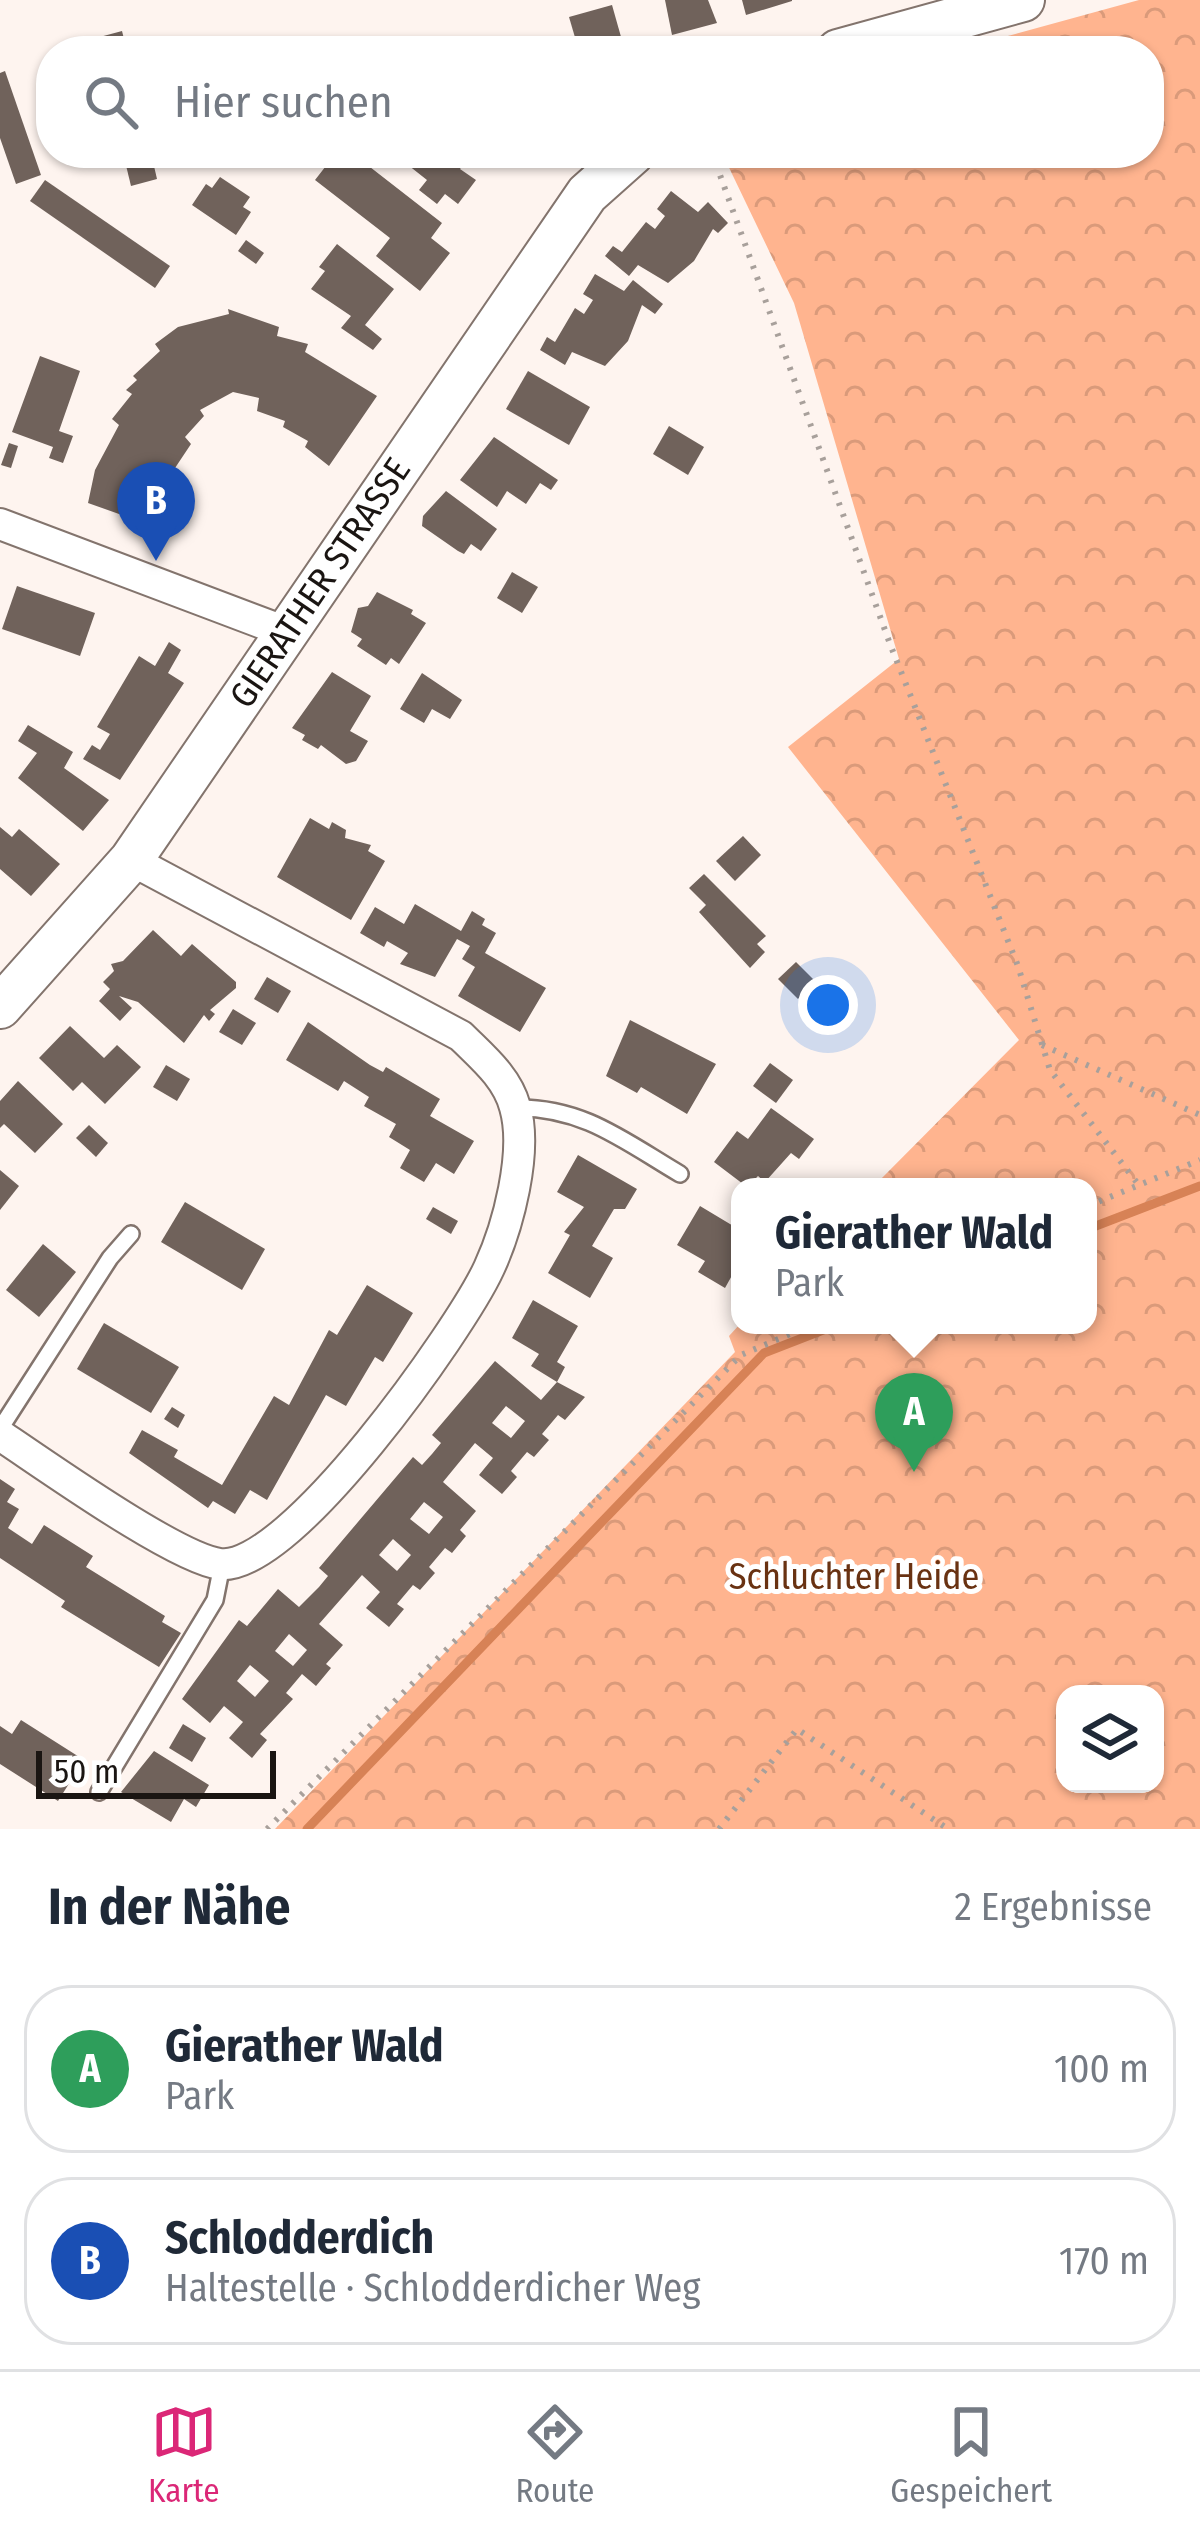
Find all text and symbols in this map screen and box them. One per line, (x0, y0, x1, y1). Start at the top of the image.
search box (36, 36, 1164, 168)
icon: search (78, 69, 144, 135)
text: Hier suchen (174, 75, 393, 129)
street label: GIERATHER STRASSE (220, 450, 420, 716)
pin: B (117, 462, 195, 561)
your location (798, 975, 858, 1035)
popup (731, 1178, 1097, 1334)
text: Gierather Wald (775, 1206, 1053, 1260)
text: Park (775, 1260, 844, 1306)
pin: A (875, 1373, 953, 1472)
park label: Schluchter Heide (729, 1555, 979, 1599)
map controls (1056, 1685, 1164, 1793)
button: layers (1056, 1685, 1164, 1793)
scale bar (36, 1745, 276, 1798)
text: 50 m (54, 1752, 119, 1792)
text: In der Nähe (48, 1876, 290, 1938)
text: 2 Ergebnisse (954, 1884, 1152, 1930)
text: Gierather Wald (165, 2019, 444, 2073)
text: A (79, 2046, 101, 2092)
text: 100 m (1054, 2046, 1149, 2092)
text: Park (165, 2073, 234, 2119)
text: Schlodderdich (165, 2211, 434, 2265)
text: B (79, 2238, 101, 2284)
text: 170 m (1059, 2238, 1149, 2284)
text: Haltestelle · Schlodderdicher Weg (165, 2265, 701, 2311)
tab: Karte (148, 2399, 220, 2511)
tab: Route (516, 2399, 594, 2511)
tab: Gespeichert (890, 2399, 1052, 2511)

